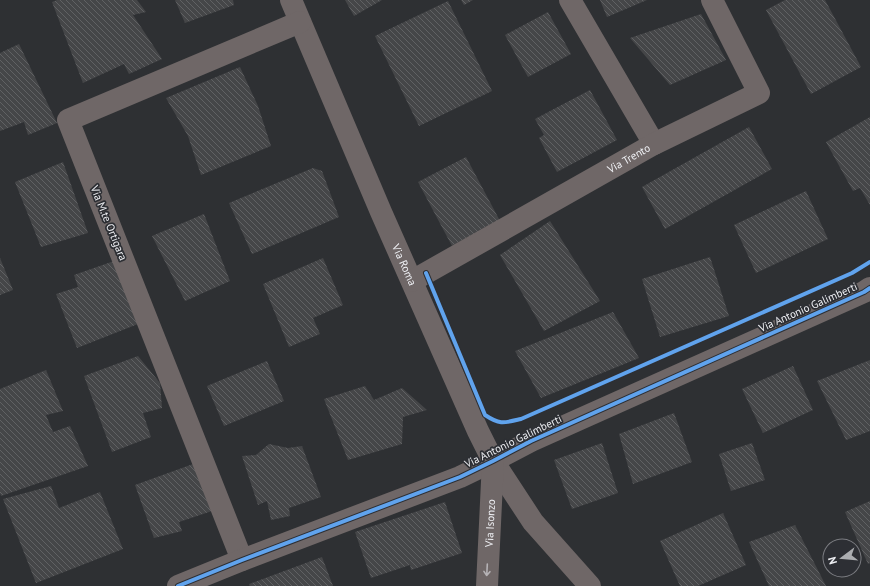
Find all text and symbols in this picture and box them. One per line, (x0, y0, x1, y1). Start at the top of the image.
street label: Via Trento (604, 141, 653, 177)
street label: Via M.te Ortigara (87, 183, 130, 263)
street label: Via Roma (389, 241, 420, 288)
street label: Via Antonio Galimberti (756, 279, 860, 335)
street label: Via Antonio Galimberti (461, 411, 564, 471)
street label: Via Isonzo (482, 499, 498, 548)
north arrow (822, 538, 862, 578)
text: N (825, 555, 840, 566)
one-way arrow (484, 563, 491, 576)

